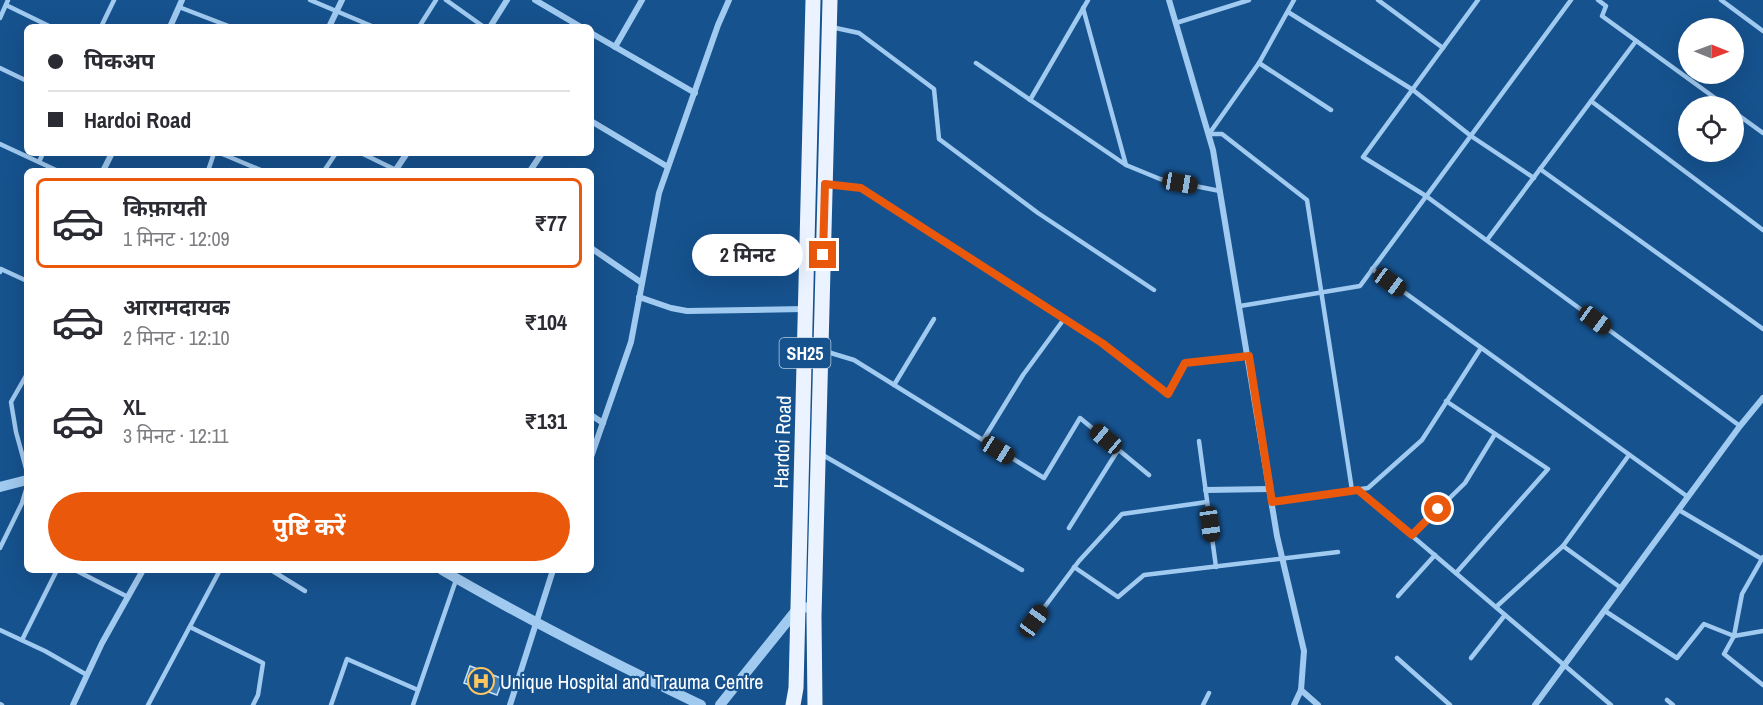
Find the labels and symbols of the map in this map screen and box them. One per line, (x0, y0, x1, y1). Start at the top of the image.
north arrow (1678, 18, 1744, 84)
car (1161, 171, 1199, 195)
callout: 2 मिनट (691, 234, 802, 276)
route end (809, 241, 836, 268)
car (1370, 264, 1410, 300)
car (1575, 302, 1615, 338)
road number: SH25 (780, 338, 830, 368)
street label: Hardoi Road (767, 395, 797, 489)
car (1086, 421, 1126, 457)
car (978, 433, 1018, 467)
route start (1424, 495, 1451, 522)
car (1199, 505, 1221, 543)
car (1016, 601, 1052, 641)
hospital icon: Unique Hospital and Trauma Centre (466, 666, 496, 696)
place label: Unique Hospital and Trauma Centre (500, 668, 763, 695)

